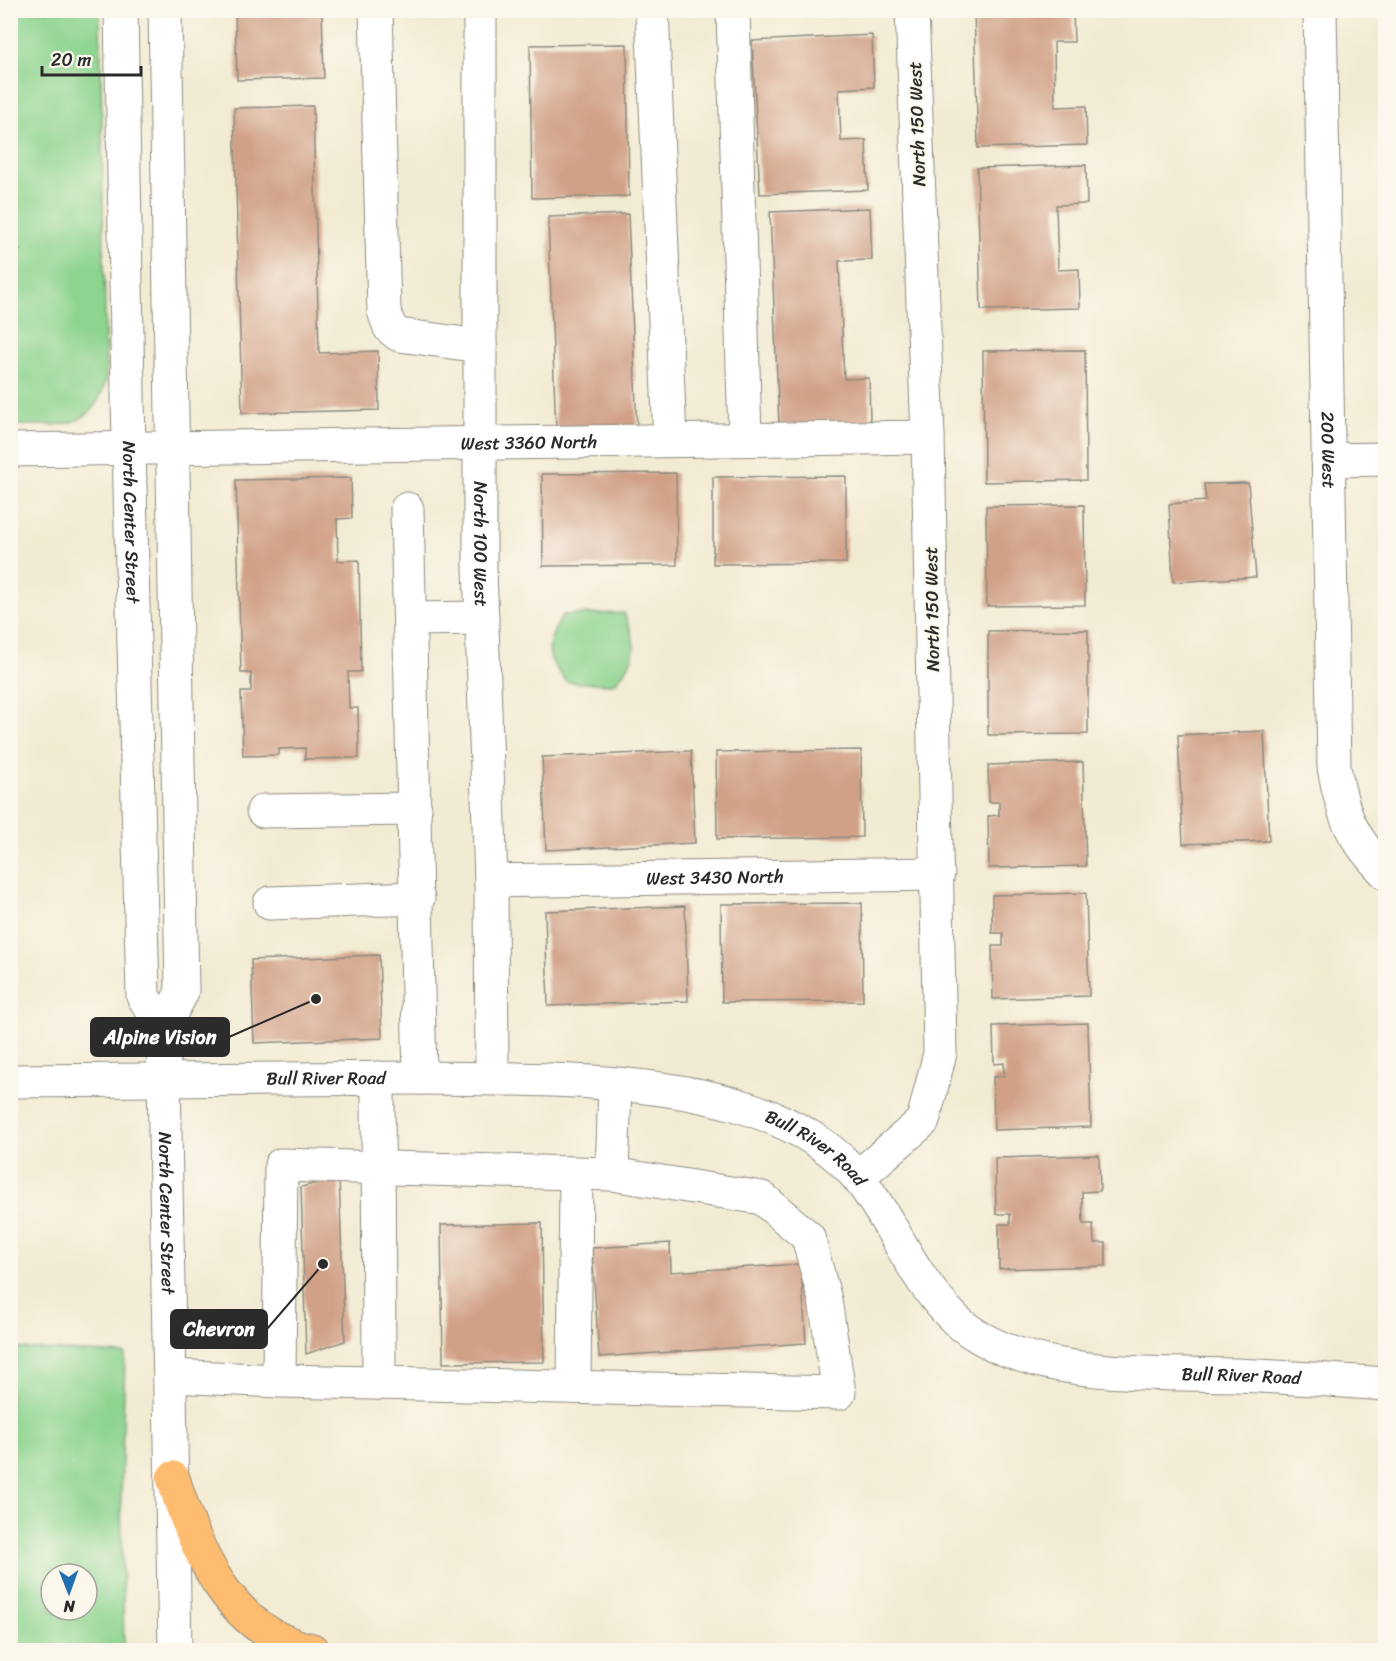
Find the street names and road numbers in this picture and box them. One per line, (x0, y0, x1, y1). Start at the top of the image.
street label: North 150 West (899, 61, 935, 187)
street label: 200 West (1311, 411, 1345, 489)
street label: West 3360 North (461, 426, 597, 460)
street label: North Center Street (113, 441, 149, 604)
street label: North 100 West (464, 481, 497, 607)
street label: North 150 West (915, 546, 949, 672)
street label: West 3430 North (646, 860, 784, 895)
street label: Bull River Road (266, 1062, 387, 1094)
street label: Bull River Road (760, 1100, 876, 1194)
street label: North Center Street (149, 1132, 184, 1295)
street label: Bull River Road (1181, 1358, 1303, 1394)

